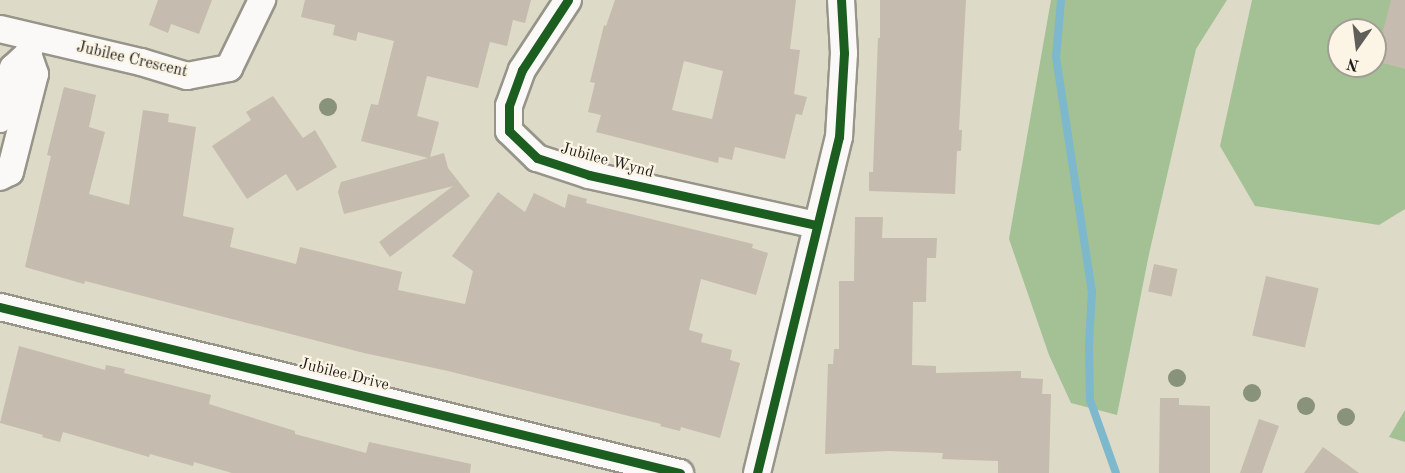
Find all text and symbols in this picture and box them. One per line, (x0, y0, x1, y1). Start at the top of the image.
north arrow (1327, 18, 1387, 78)
street label: Jubilee Crescent (75, 38, 189, 82)
text: N (1345, 54, 1361, 73)
street label: Jubilee Wynd (558, 139, 656, 183)
street label: Jubilee Drive (297, 355, 391, 395)

